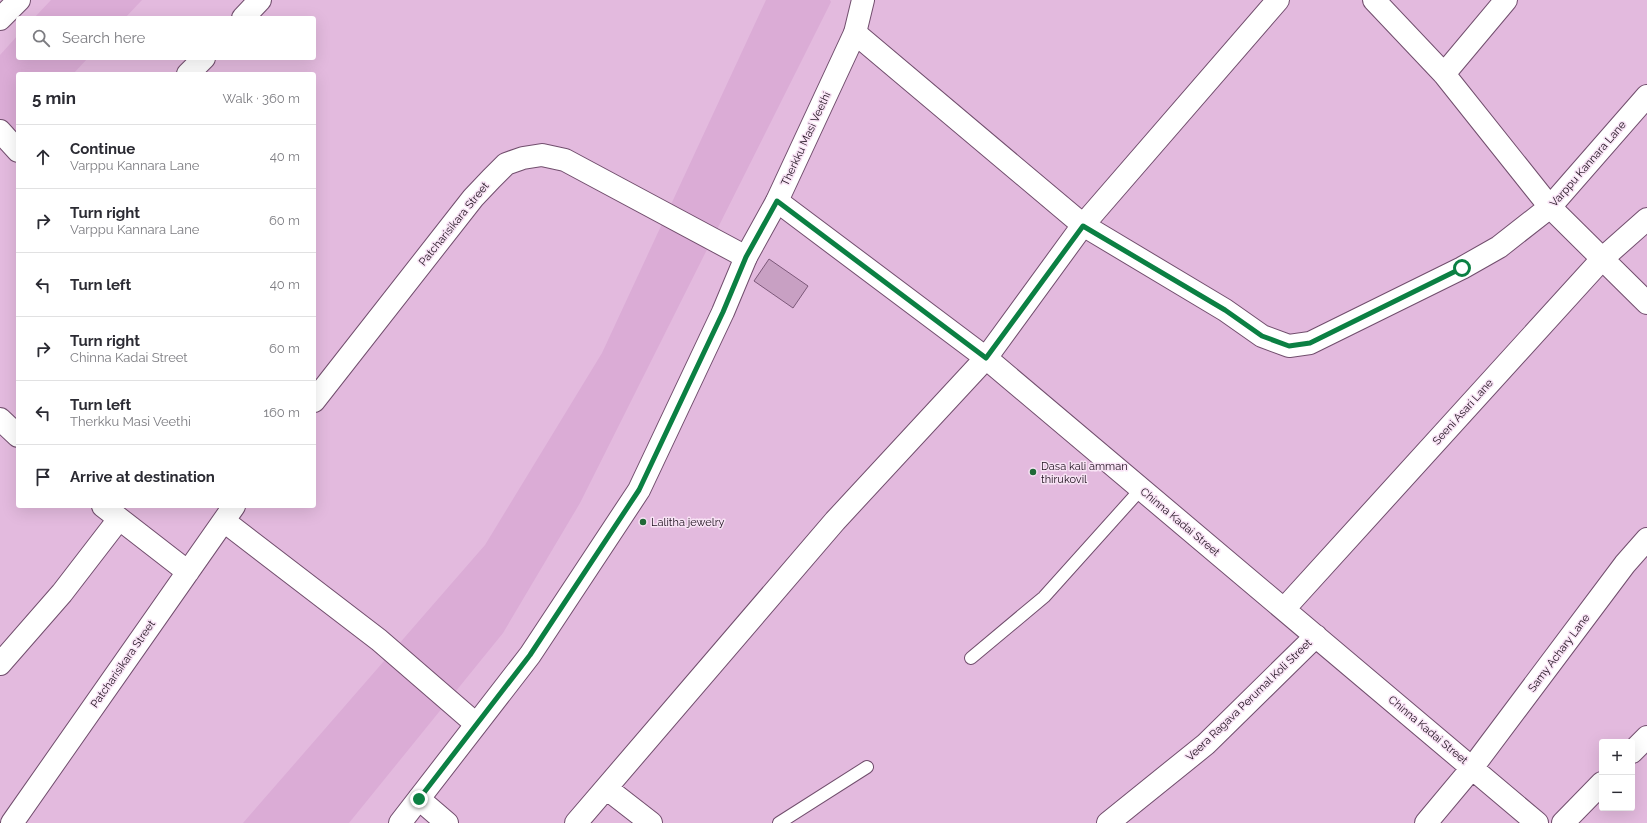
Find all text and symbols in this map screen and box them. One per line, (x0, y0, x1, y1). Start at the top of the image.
search box (16, 16, 316, 60)
icon: search (30, 27, 52, 49)
text: Search here (62, 29, 145, 47)
text: 5 min (32, 88, 76, 108)
street label: Therkku Masi Veethi (778, 90, 834, 188)
text: Walk · 360 m (222, 91, 300, 106)
street label: Varppu Kannara Lane (1547, 118, 1629, 210)
text: Continue (70, 140, 135, 158)
icon: ahead (32, 146, 54, 168)
text: 40 m (270, 149, 300, 164)
text: Varppu Kannara Lane (70, 158, 199, 173)
street label: Patcharisikara Street (416, 179, 492, 268)
text: Turn right (70, 204, 140, 222)
icon: right (32, 210, 54, 232)
text: 60 m (269, 213, 300, 228)
text: Varppu Kannara Lane (70, 222, 199, 237)
route start (1453, 259, 1471, 277)
icon: left (32, 274, 54, 296)
text: Turn left (70, 276, 131, 294)
text: 40 m (270, 277, 300, 292)
text: Turn right (70, 332, 140, 350)
icon: right (32, 338, 54, 360)
text: 60 m (269, 341, 300, 356)
text: Chinna Kadai Street (70, 350, 188, 365)
street label: Seeni Asari Lane (1430, 376, 1496, 448)
text: Turn left (70, 396, 131, 414)
icon: left (32, 402, 54, 424)
text: 160 m (263, 405, 300, 420)
text: Therkku Masi Veethi (70, 414, 191, 429)
place label: Dasa kali amman thirukovil (1041, 460, 1128, 486)
icon: arrive (32, 466, 54, 488)
marker: Dasa kali amman thirukovil (1028, 467, 1038, 477)
text: Arrive at destination (70, 468, 215, 486)
street label: Chinna Kadai Street (1138, 485, 1223, 559)
place label: Lalitha jewelry (651, 516, 725, 529)
marker: Lalitha jewelry (638, 517, 648, 527)
street label: Samy Achary Lane (1525, 611, 1593, 694)
street label: Patcharisikara Street (88, 618, 158, 710)
street label: Veera Ragava Perumal Koli Street (1183, 636, 1315, 764)
street label: Chinna Kadai Street (1386, 693, 1471, 767)
map controls (1599, 739, 1635, 811)
button: + (1599, 739, 1635, 775)
button: − (1599, 775, 1635, 811)
route end (410, 790, 428, 808)

